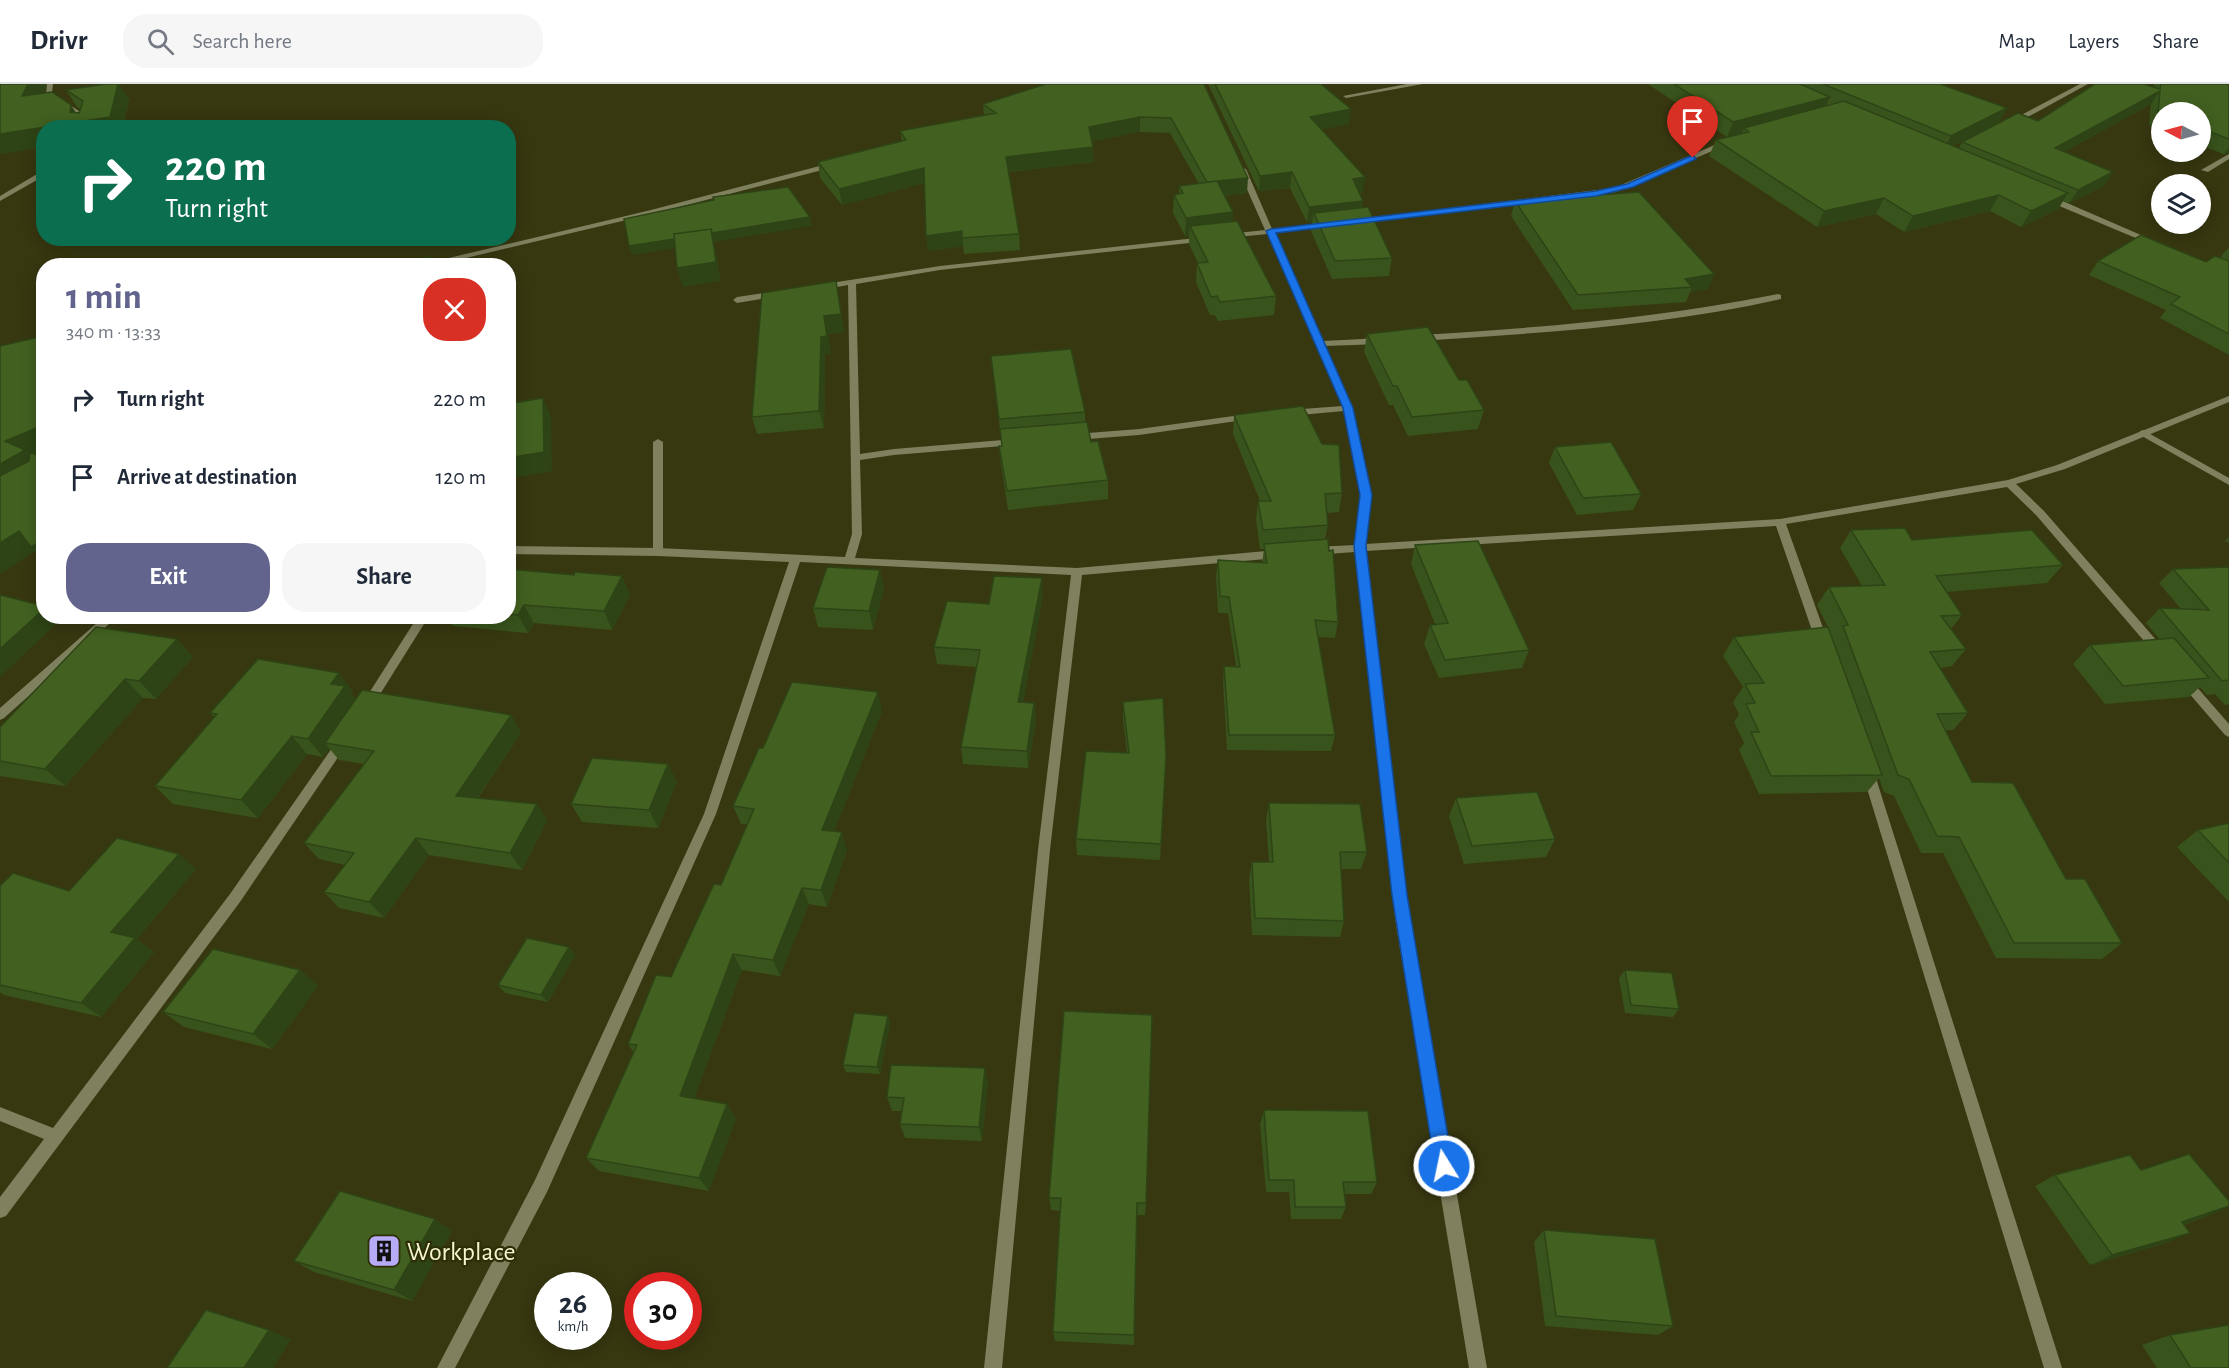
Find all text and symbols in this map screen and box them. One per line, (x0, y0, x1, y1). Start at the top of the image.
search box (123, 14, 543, 68)
icon: search (144, 25, 177, 58)
text: Drivr (30, 27, 87, 55)
text: Search here (192, 30, 292, 52)
text: Map (1999, 31, 2035, 52)
text: Layers (2068, 31, 2119, 52)
text: Share (2152, 31, 2199, 52)
pin (1667, 96, 1718, 158)
north arrow (2151, 102, 2211, 162)
map controls (2151, 102, 2211, 234)
icon: arrive (1676, 105, 1709, 138)
icon: right (66, 144, 144, 222)
text: 220 m (165, 146, 267, 188)
button: layers (2151, 174, 2211, 234)
text: Turn right (165, 195, 268, 222)
button: close (423, 278, 486, 341)
text: 1 min (66, 279, 142, 315)
text: 340 m · 13:33 (66, 322, 161, 342)
icon: right (66, 383, 99, 416)
text: Turn right (117, 388, 204, 410)
text: 220 m (433, 388, 486, 410)
icon: arrive (66, 461, 99, 494)
text: Arrive at destination (117, 466, 297, 488)
text: 120 m (436, 466, 486, 488)
button: Exit (66, 543, 270, 612)
button: Share (282, 543, 486, 612)
position arrow (1412, 1134, 1476, 1198)
building icon: Workplace (366, 1233, 402, 1269)
place label: Workplace (407, 1239, 516, 1265)
speed limit sign: 30 (624, 1272, 702, 1350)
text: 26 (559, 1289, 587, 1319)
text: km/h (558, 1319, 588, 1334)

